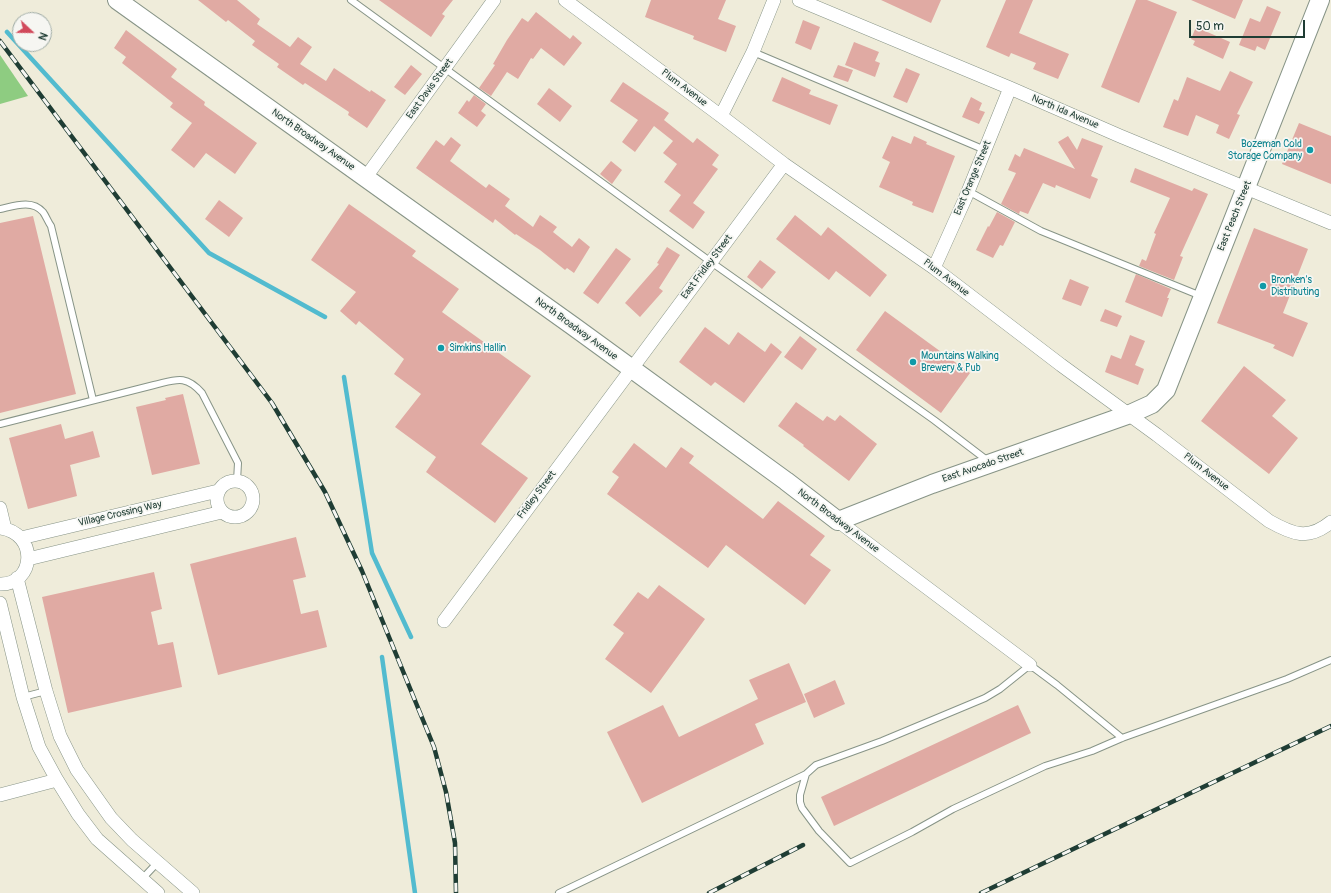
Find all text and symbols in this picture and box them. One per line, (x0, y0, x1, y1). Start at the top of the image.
north arrow (12, 12, 52, 52)
scale bar (1191, 12, 1307, 38)
text: 50 m (1196, 19, 1224, 34)
text: N (35, 30, 50, 42)
street label: East Davis Street (404, 57, 456, 121)
street label: Plum Avenue (659, 67, 709, 109)
street label: North Ida Avenue (1030, 92, 1100, 132)
street label: North Broadway Avenue (269, 107, 357, 173)
place label: Bozeman Cold Storage Company (1228, 138, 1302, 162)
street label: East Orange Street (952, 139, 994, 217)
marker: Bozeman Cold Storage Company (1305, 145, 1315, 155)
street label: East Peach Street (1215, 179, 1255, 253)
street label: East Fridley Street (679, 232, 735, 302)
street label: Plum Avenue (921, 257, 971, 299)
place label: Bronken's Distributing (1271, 274, 1319, 298)
marker: Bronken's Distributing (1258, 281, 1268, 291)
street label: North Broadway Avenue (532, 295, 620, 363)
place label: Simkins Hallin (449, 342, 506, 354)
marker: Simkins Hallin (436, 343, 446, 353)
place label: Mountains Walking Brewery & Pub (921, 350, 999, 374)
marker: Mountains Walking Brewery & Pub (908, 357, 918, 367)
street label: East Avocado Street (941, 446, 1025, 486)
street label: Plum Avenue (1181, 451, 1231, 493)
street label: Fridley Street (515, 469, 559, 521)
street label: North Broadway Avenue (795, 486, 881, 556)
street label: Village Crossing Way (77, 499, 163, 529)

